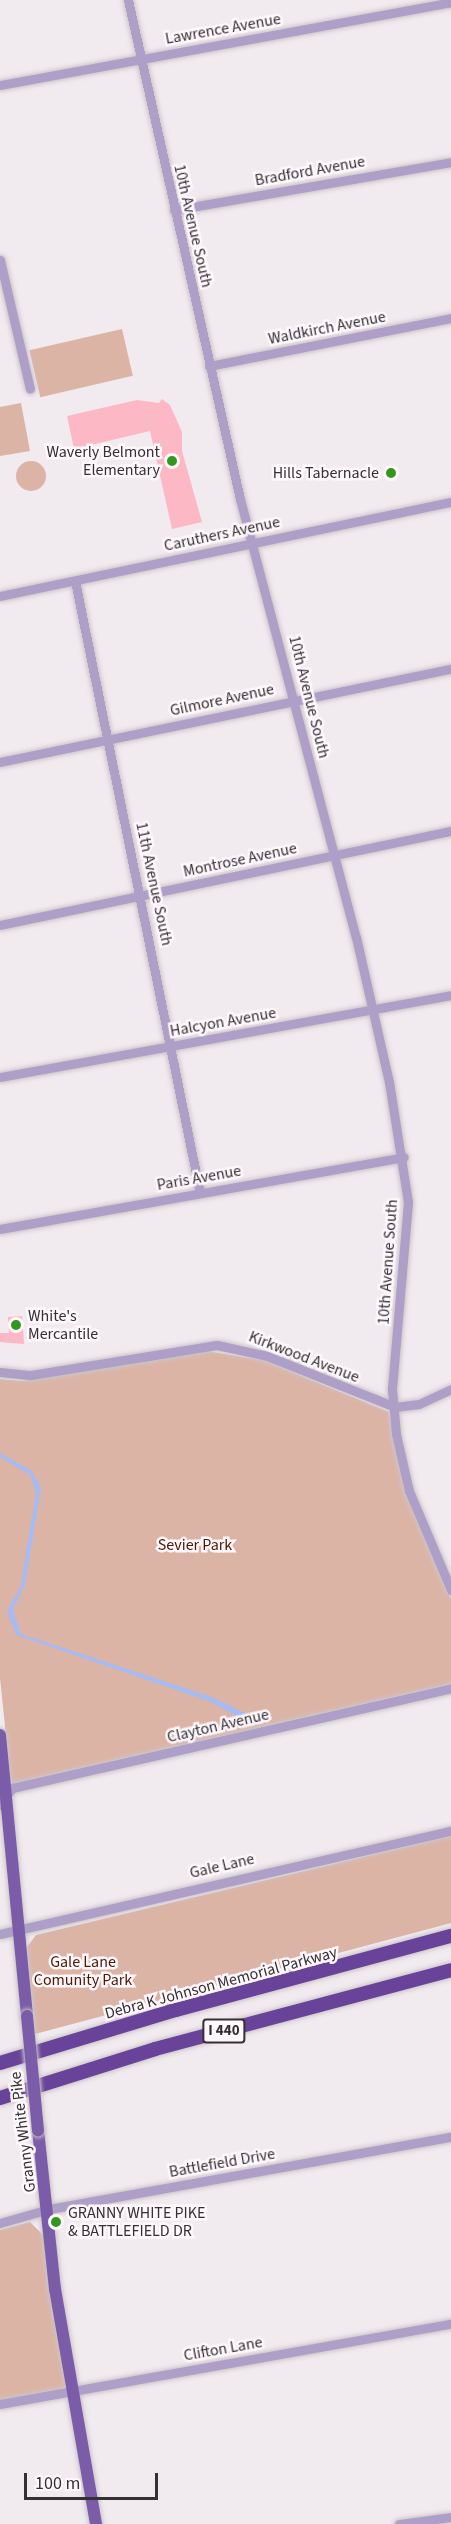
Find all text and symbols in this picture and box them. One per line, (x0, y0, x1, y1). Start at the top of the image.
street label: Lawrence Avenue (164, 9, 282, 49)
street label: Bradford Avenue (253, 152, 367, 190)
street label: 10th Avenue South (170, 163, 216, 289)
street label: Waldkirch Avenue (267, 307, 387, 349)
place label: Waverly Belmont Elementary (46, 442, 160, 480)
marker: Waverly Belmont Elementary (165, 454, 179, 468)
place label: Hills Tabernacle (273, 463, 379, 483)
marker: Hills Tabernacle (384, 466, 398, 480)
street label: Caruthers Avenue (162, 512, 282, 556)
street label: 10th Avenue South (284, 634, 334, 760)
street label: Gilmore Avenue (168, 680, 276, 720)
street label: 11th Avenue South (132, 820, 176, 948)
street label: Montrose Avenue (181, 839, 299, 881)
street label: Halcyon Avenue (168, 1003, 278, 1041)
street label: Paris Avenue (155, 1161, 243, 1195)
street label: 10th Avenue South (374, 1199, 402, 1325)
place label: White's Mercantile (28, 1306, 98, 1344)
marker: White's Mercantile (9, 1318, 23, 1332)
street label: Kirkwood Avenue (246, 1327, 362, 1387)
park label: Sevier Park (158, 1535, 232, 1555)
street label: Clayton Avenue (165, 1705, 271, 1747)
street label: Gale Lane (188, 1849, 256, 1883)
street label: Debra K Johnson Memorial Parkway (103, 1943, 339, 2023)
park label: Gale Lane Comunity Park (34, 1952, 132, 1990)
road number: I 440 (202, 2019, 246, 2043)
street label: Granny White Pike (6, 2071, 40, 2193)
street label: Battlefield Drive (168, 2144, 276, 2182)
place label: GRANNY WHITE PIKE & BATTLEFIELD DR (68, 2203, 206, 2241)
marker: GRANNY WHITE PIKE & BATTLEFIELD DR (49, 2215, 63, 2229)
street label: Clifton Lane (182, 2333, 264, 2365)
scale bar (27, 2461, 160, 2499)
text: 100 m (35, 2471, 80, 2496)

